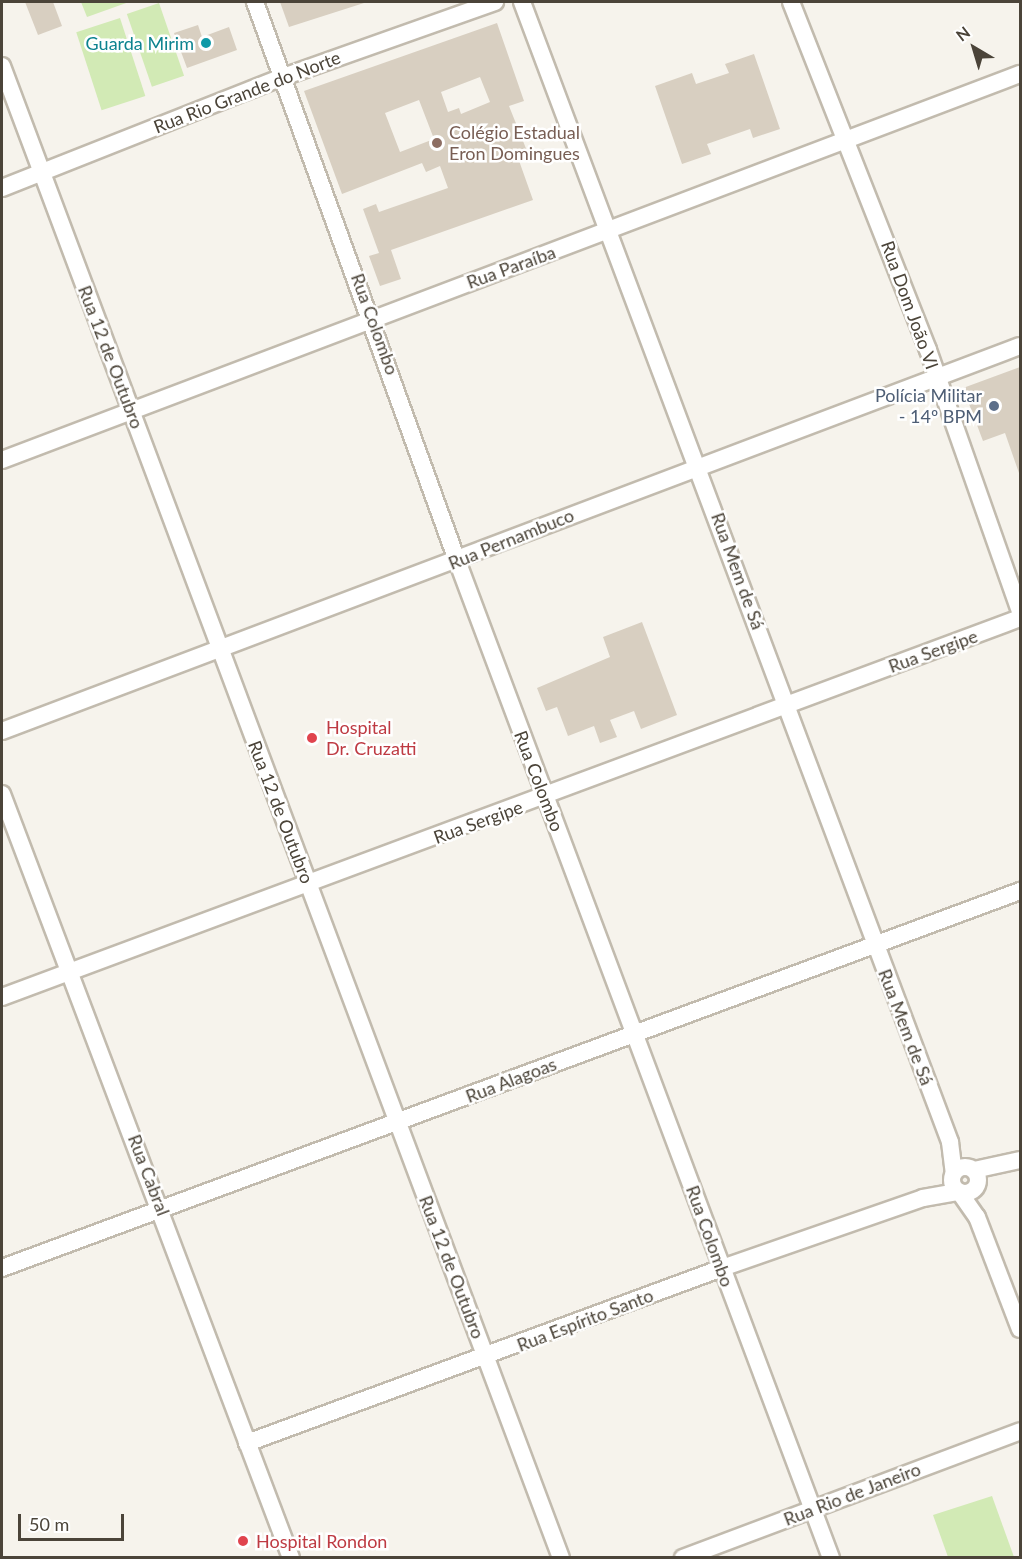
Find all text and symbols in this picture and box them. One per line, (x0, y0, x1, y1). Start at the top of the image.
north arrow (944, 18, 1004, 78)
text: N (952, 22, 973, 45)
place label: Guarda Mirim (86, 32, 194, 54)
marker: Guarda Mirim (199, 36, 213, 50)
street label: Rua Rio Grande do Norte (151, 46, 343, 138)
place label: Colégio Estadual Eron Domingues (449, 122, 580, 164)
marker: Colégio Estadual Eron Domingues (430, 136, 444, 150)
street label: Rua Dom João VI (877, 237, 943, 373)
street label: Rua Paraíba (464, 241, 558, 293)
street label: Rua Colombo (347, 270, 403, 378)
street label: Rua 12 de Outubro (74, 282, 148, 432)
place label: Polícia Militar - 14º BPM (875, 385, 982, 428)
marker: Polícia Militar - 14º BPM (987, 399, 1001, 413)
street label: Rua Pernambuco (445, 504, 577, 574)
street label: Rua Mem de Sá (707, 510, 769, 632)
street label: Rua Sergipe (885, 625, 981, 677)
place label: Hospital Dr. Cruzatti (326, 717, 416, 760)
street label: Rua Colombo (510, 728, 568, 834)
marker: Hospital Dr. Cruzatti (303, 729, 321, 747)
street label: Rua 12 de Outubro (244, 737, 318, 887)
street label: Rua Sergipe (430, 796, 526, 848)
street label: Rua Mem de Sá (874, 966, 938, 1088)
street label: Rua Alagoas (462, 1053, 560, 1107)
street label: Rua Cabral (124, 1131, 174, 1219)
street label: Rua Colombo (682, 1182, 738, 1290)
street label: Rua 12 de Outubro (415, 1192, 489, 1342)
street label: Rua Espírito Santo (514, 1284, 656, 1356)
street label: Rua Rio de Janeiro (780, 1458, 924, 1530)
scale bar (21, 1502, 128, 1540)
text: 50 m (29, 1513, 69, 1535)
place label: Hospital Rondon (256, 1530, 387, 1552)
marker: Hospital Rondon (234, 1532, 252, 1550)

